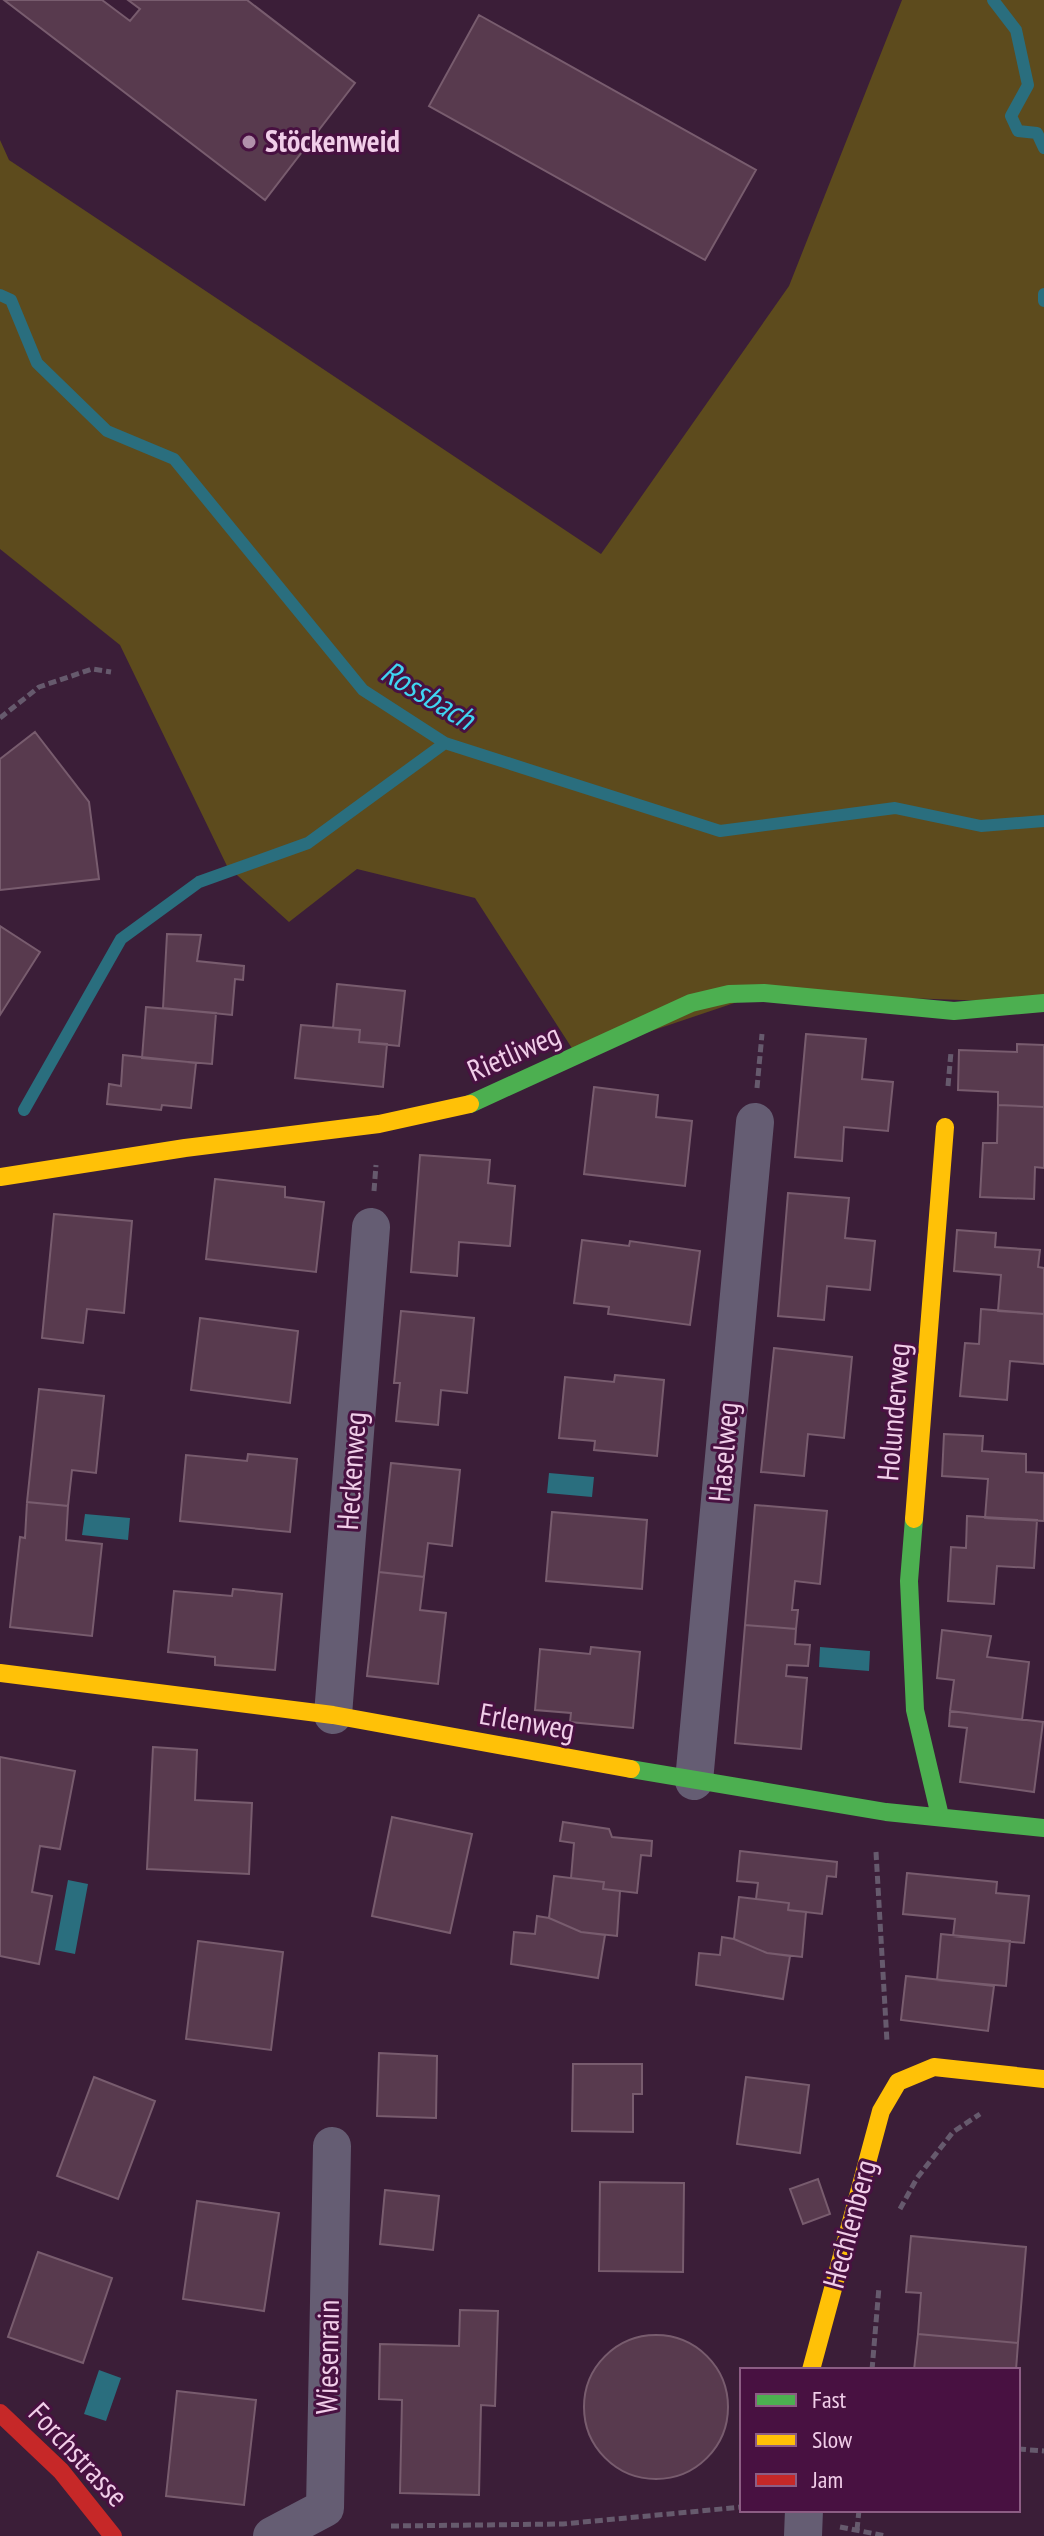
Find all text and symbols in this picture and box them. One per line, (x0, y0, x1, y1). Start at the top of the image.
place label: Stöckenweid (265, 121, 400, 160)
marker: Stöckenweid (240, 133, 258, 151)
water label: Rossbach (374, 650, 485, 739)
street label: Rietliweg (461, 1014, 566, 1089)
street label: Holunderweg (867, 1341, 918, 1482)
street label: Haselweg (699, 1400, 746, 1503)
street label: Heckenweg (327, 1410, 374, 1531)
street label: Erlenweg (477, 1693, 578, 1748)
street label: Hechlenberg (813, 2155, 884, 2292)
street label: Wiesenrain (306, 2299, 347, 2415)
legend (740, 2368, 1020, 2512)
text: Fast (812, 2384, 847, 2415)
street label: Forchstrasse (21, 2394, 137, 2514)
text: Slow (812, 2424, 853, 2455)
text: Jam (811, 2464, 843, 2495)

